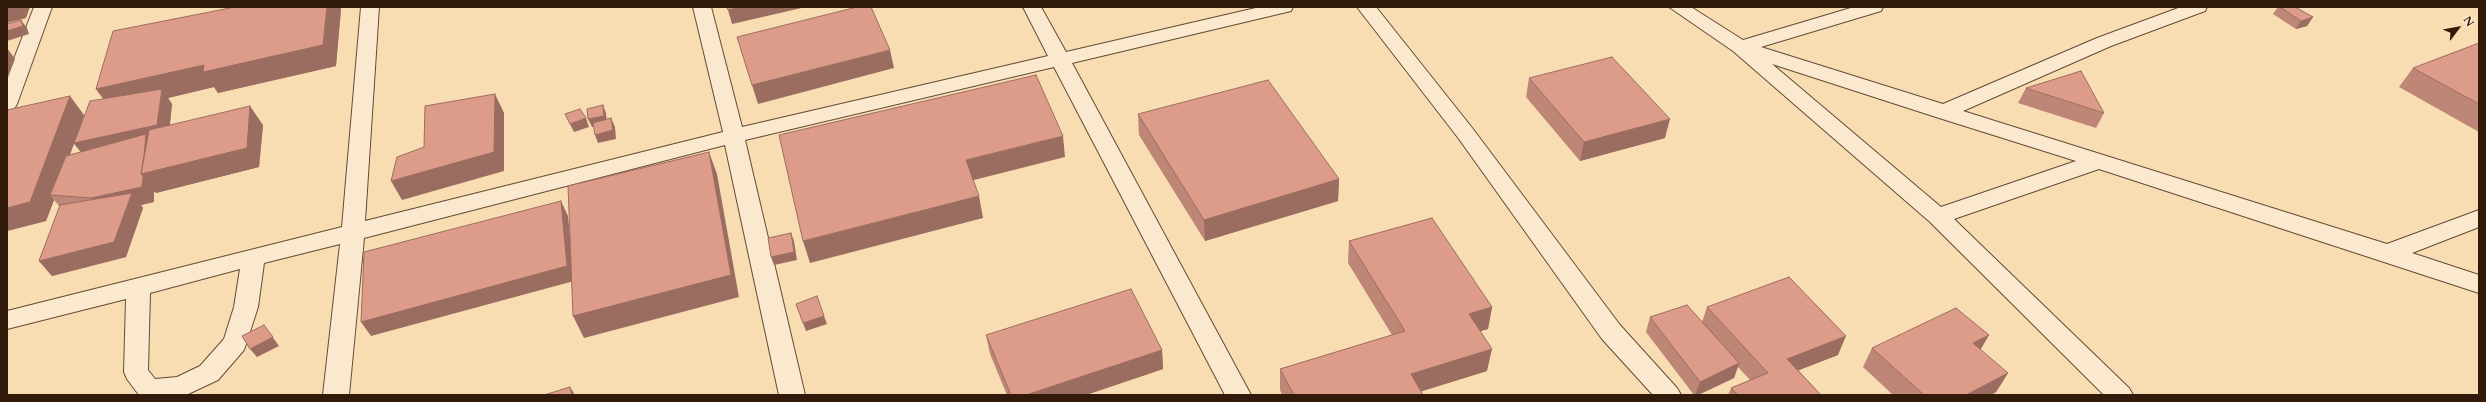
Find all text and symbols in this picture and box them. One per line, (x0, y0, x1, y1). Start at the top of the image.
north arrow (2438, 8, 2478, 48)
text: N (2460, 13, 2477, 29)

